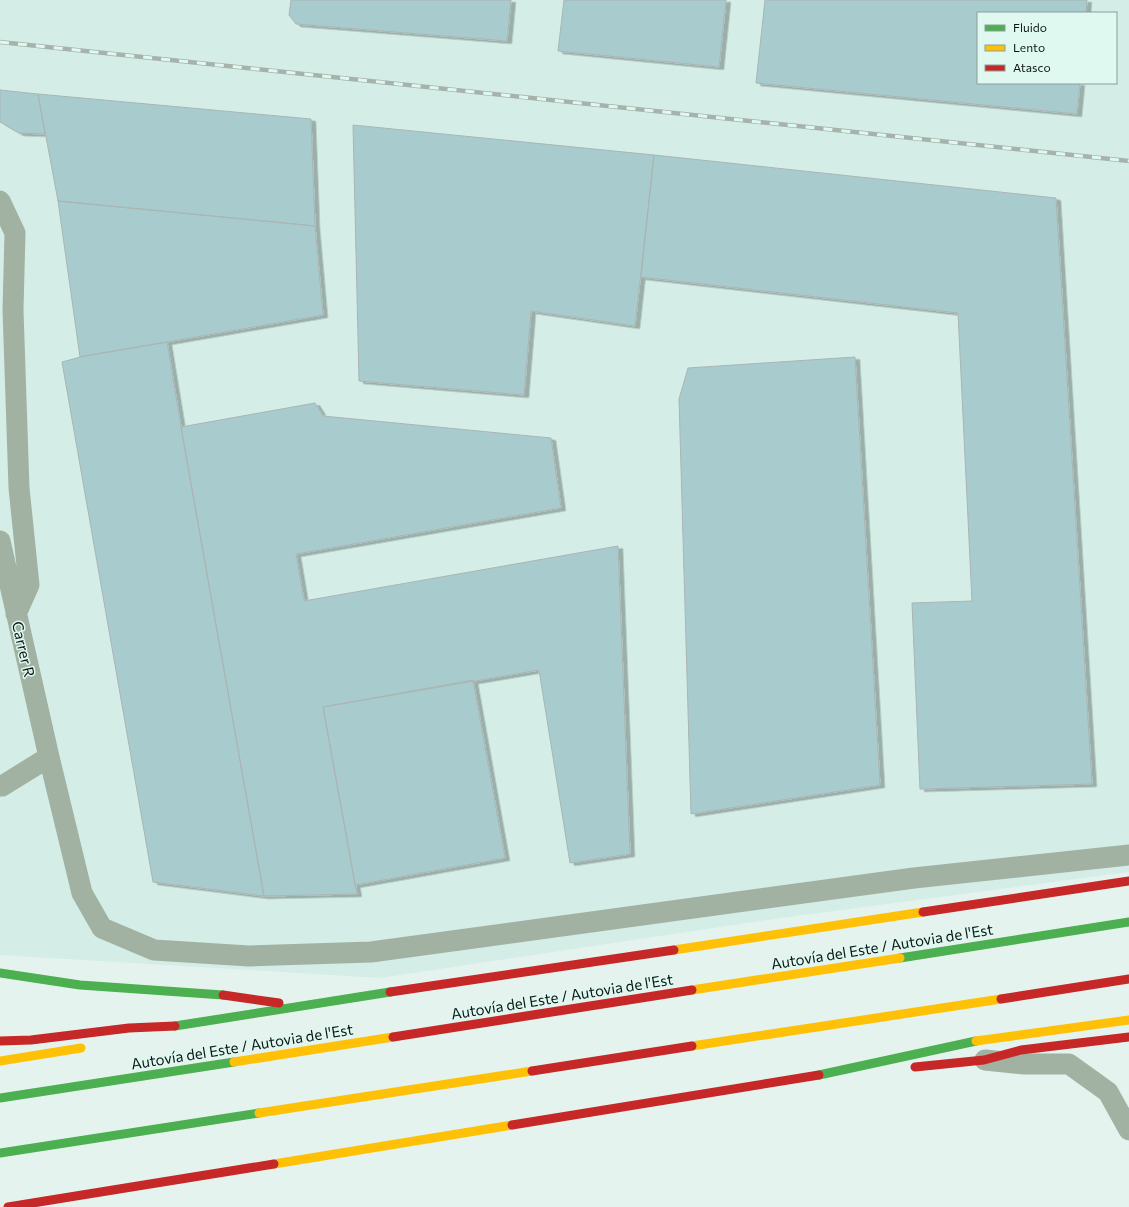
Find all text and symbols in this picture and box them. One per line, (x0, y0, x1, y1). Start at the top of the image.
legend (977, 12, 1117, 84)
text: Fluido (1013, 20, 1047, 34)
text: Lento (1013, 40, 1045, 54)
text: Atasco (1013, 60, 1051, 74)
street label: Carrer R (9, 619, 39, 679)
street label: Autovía del Este / Autovia de l'Est (770, 920, 994, 972)
street label: Autovía del Este / Autovia de l'Est (450, 970, 674, 1022)
street label: Autovía del Este / Autovia de l'Est (130, 1020, 354, 1072)

